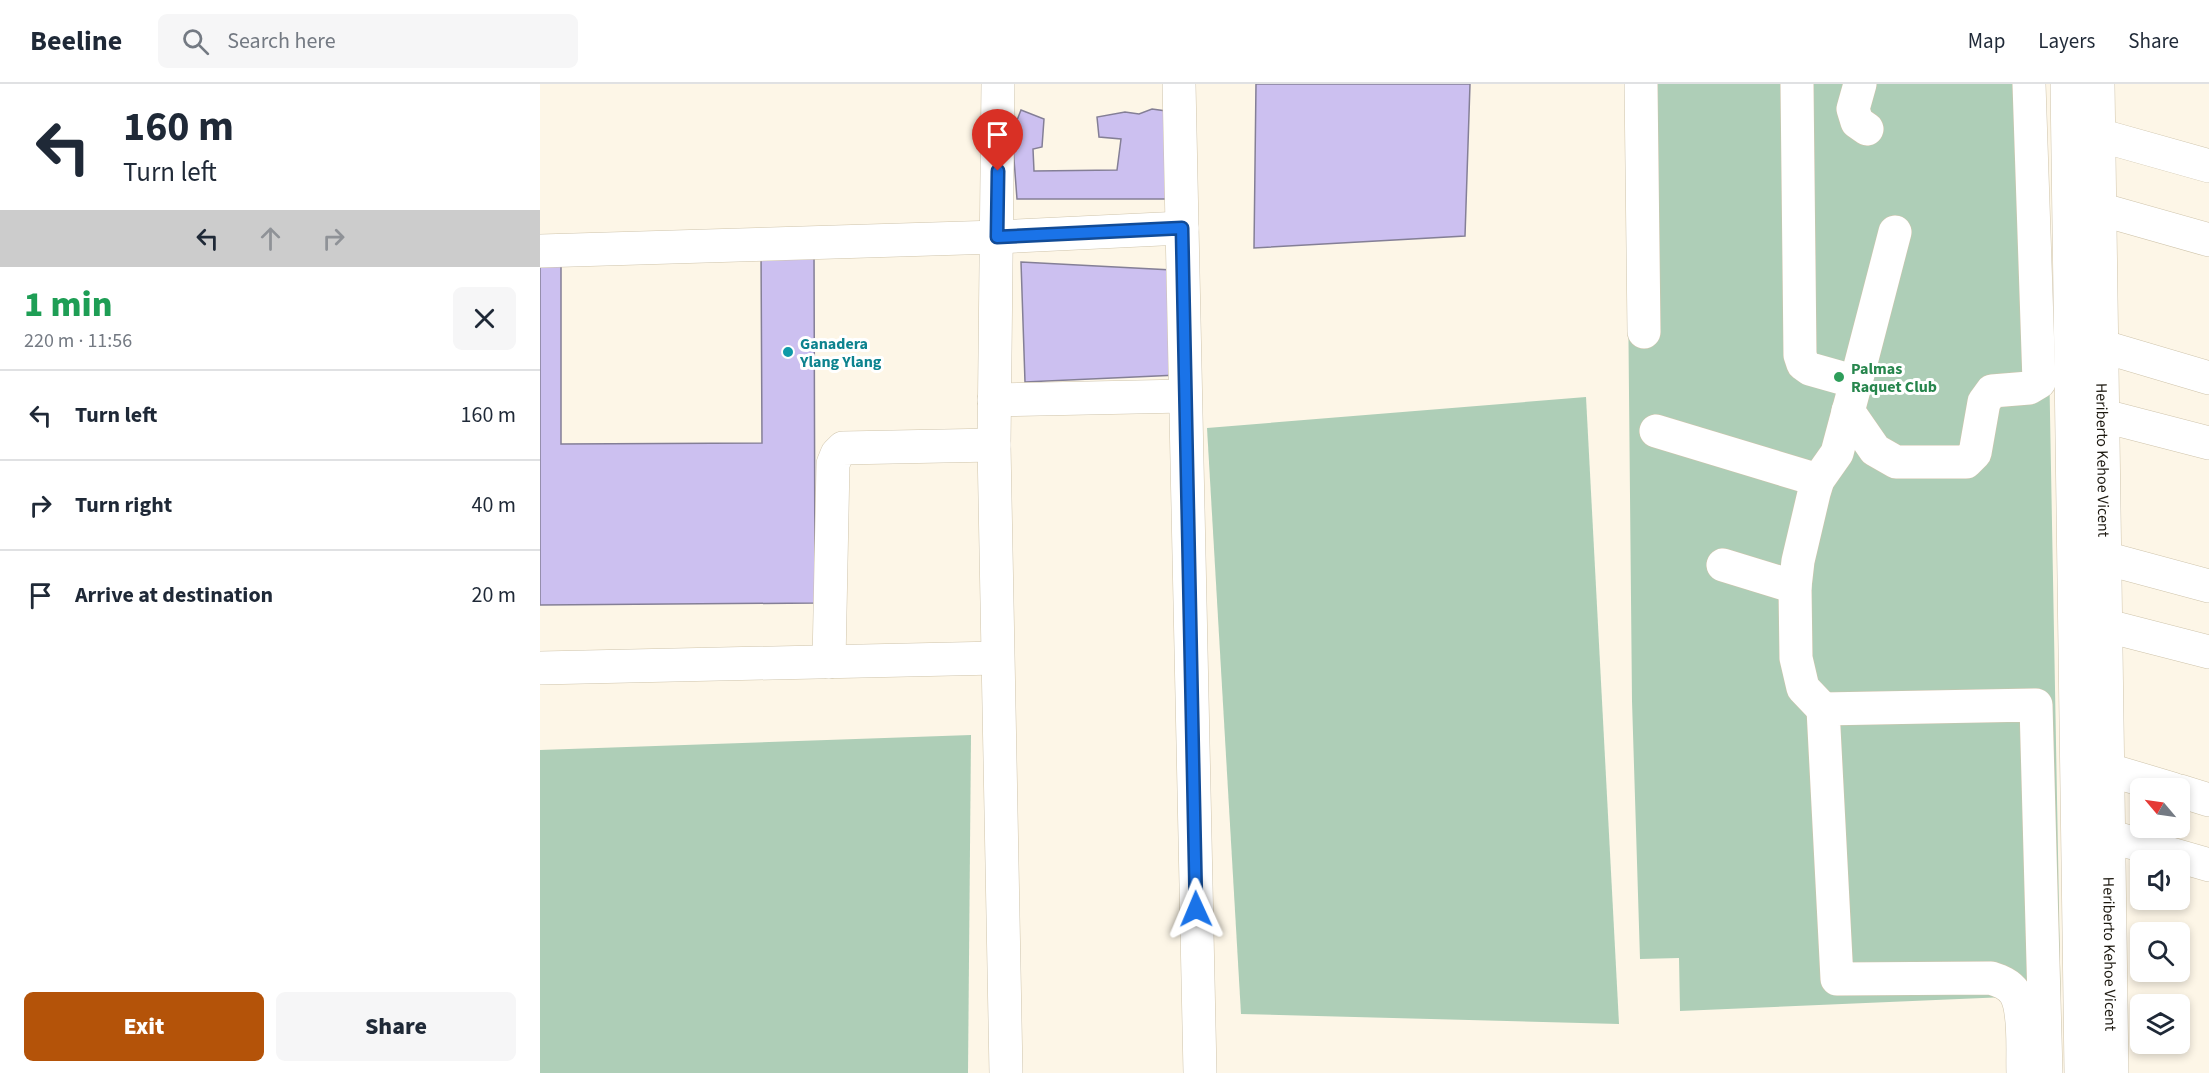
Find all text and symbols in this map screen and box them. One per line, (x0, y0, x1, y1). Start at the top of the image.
search box (158, 14, 578, 68)
text: Beeline (30, 21, 122, 61)
icon: search (179, 25, 212, 58)
text: Search here (227, 25, 336, 57)
text: Map (1968, 26, 2005, 56)
text: Layers (2038, 26, 2095, 56)
text: Share (2128, 26, 2179, 56)
text: 160 m (123, 97, 234, 157)
icon: left (24, 108, 102, 186)
pin (972, 109, 1023, 171)
icon: arrive (981, 118, 1014, 151)
text: Turn left (123, 153, 217, 192)
icon: left (191, 222, 224, 255)
icon: ahead (254, 222, 287, 255)
icon: right (317, 222, 350, 255)
text: 1 min (24, 279, 112, 330)
button: close (453, 287, 516, 350)
text: 220 m · 11:56 (24, 327, 132, 355)
place label: Ganadera Ylang Ylang (799, 333, 882, 373)
marker: Ganadera Ylang Ylang (781, 345, 795, 359)
place label: Palmas Raquet Club (1851, 358, 1937, 398)
marker: Palmas Raquet Club (1832, 370, 1846, 384)
street label: Heriberto Kehoe Vicent (2090, 383, 2114, 538)
icon: left (24, 399, 57, 432)
text: Turn left (75, 399, 157, 431)
text: 160 m (461, 399, 516, 431)
icon: right (24, 489, 57, 522)
text: Turn right (75, 489, 172, 521)
text: 40 m (471, 489, 516, 521)
icon: arrive (24, 579, 57, 612)
text: Arrive at destination (75, 579, 273, 611)
text: 20 m (471, 579, 516, 611)
north arrow (2130, 778, 2190, 838)
map controls (2130, 778, 2190, 1054)
button: sound (2130, 850, 2190, 910)
position arrow (1164, 877, 1228, 941)
street label: Heriberto Kehoe Vicent (2097, 877, 2121, 1032)
button: search (2130, 922, 2190, 982)
button: Exit (24, 992, 264, 1061)
button: Share (276, 992, 516, 1061)
button: layers (2130, 994, 2190, 1054)

